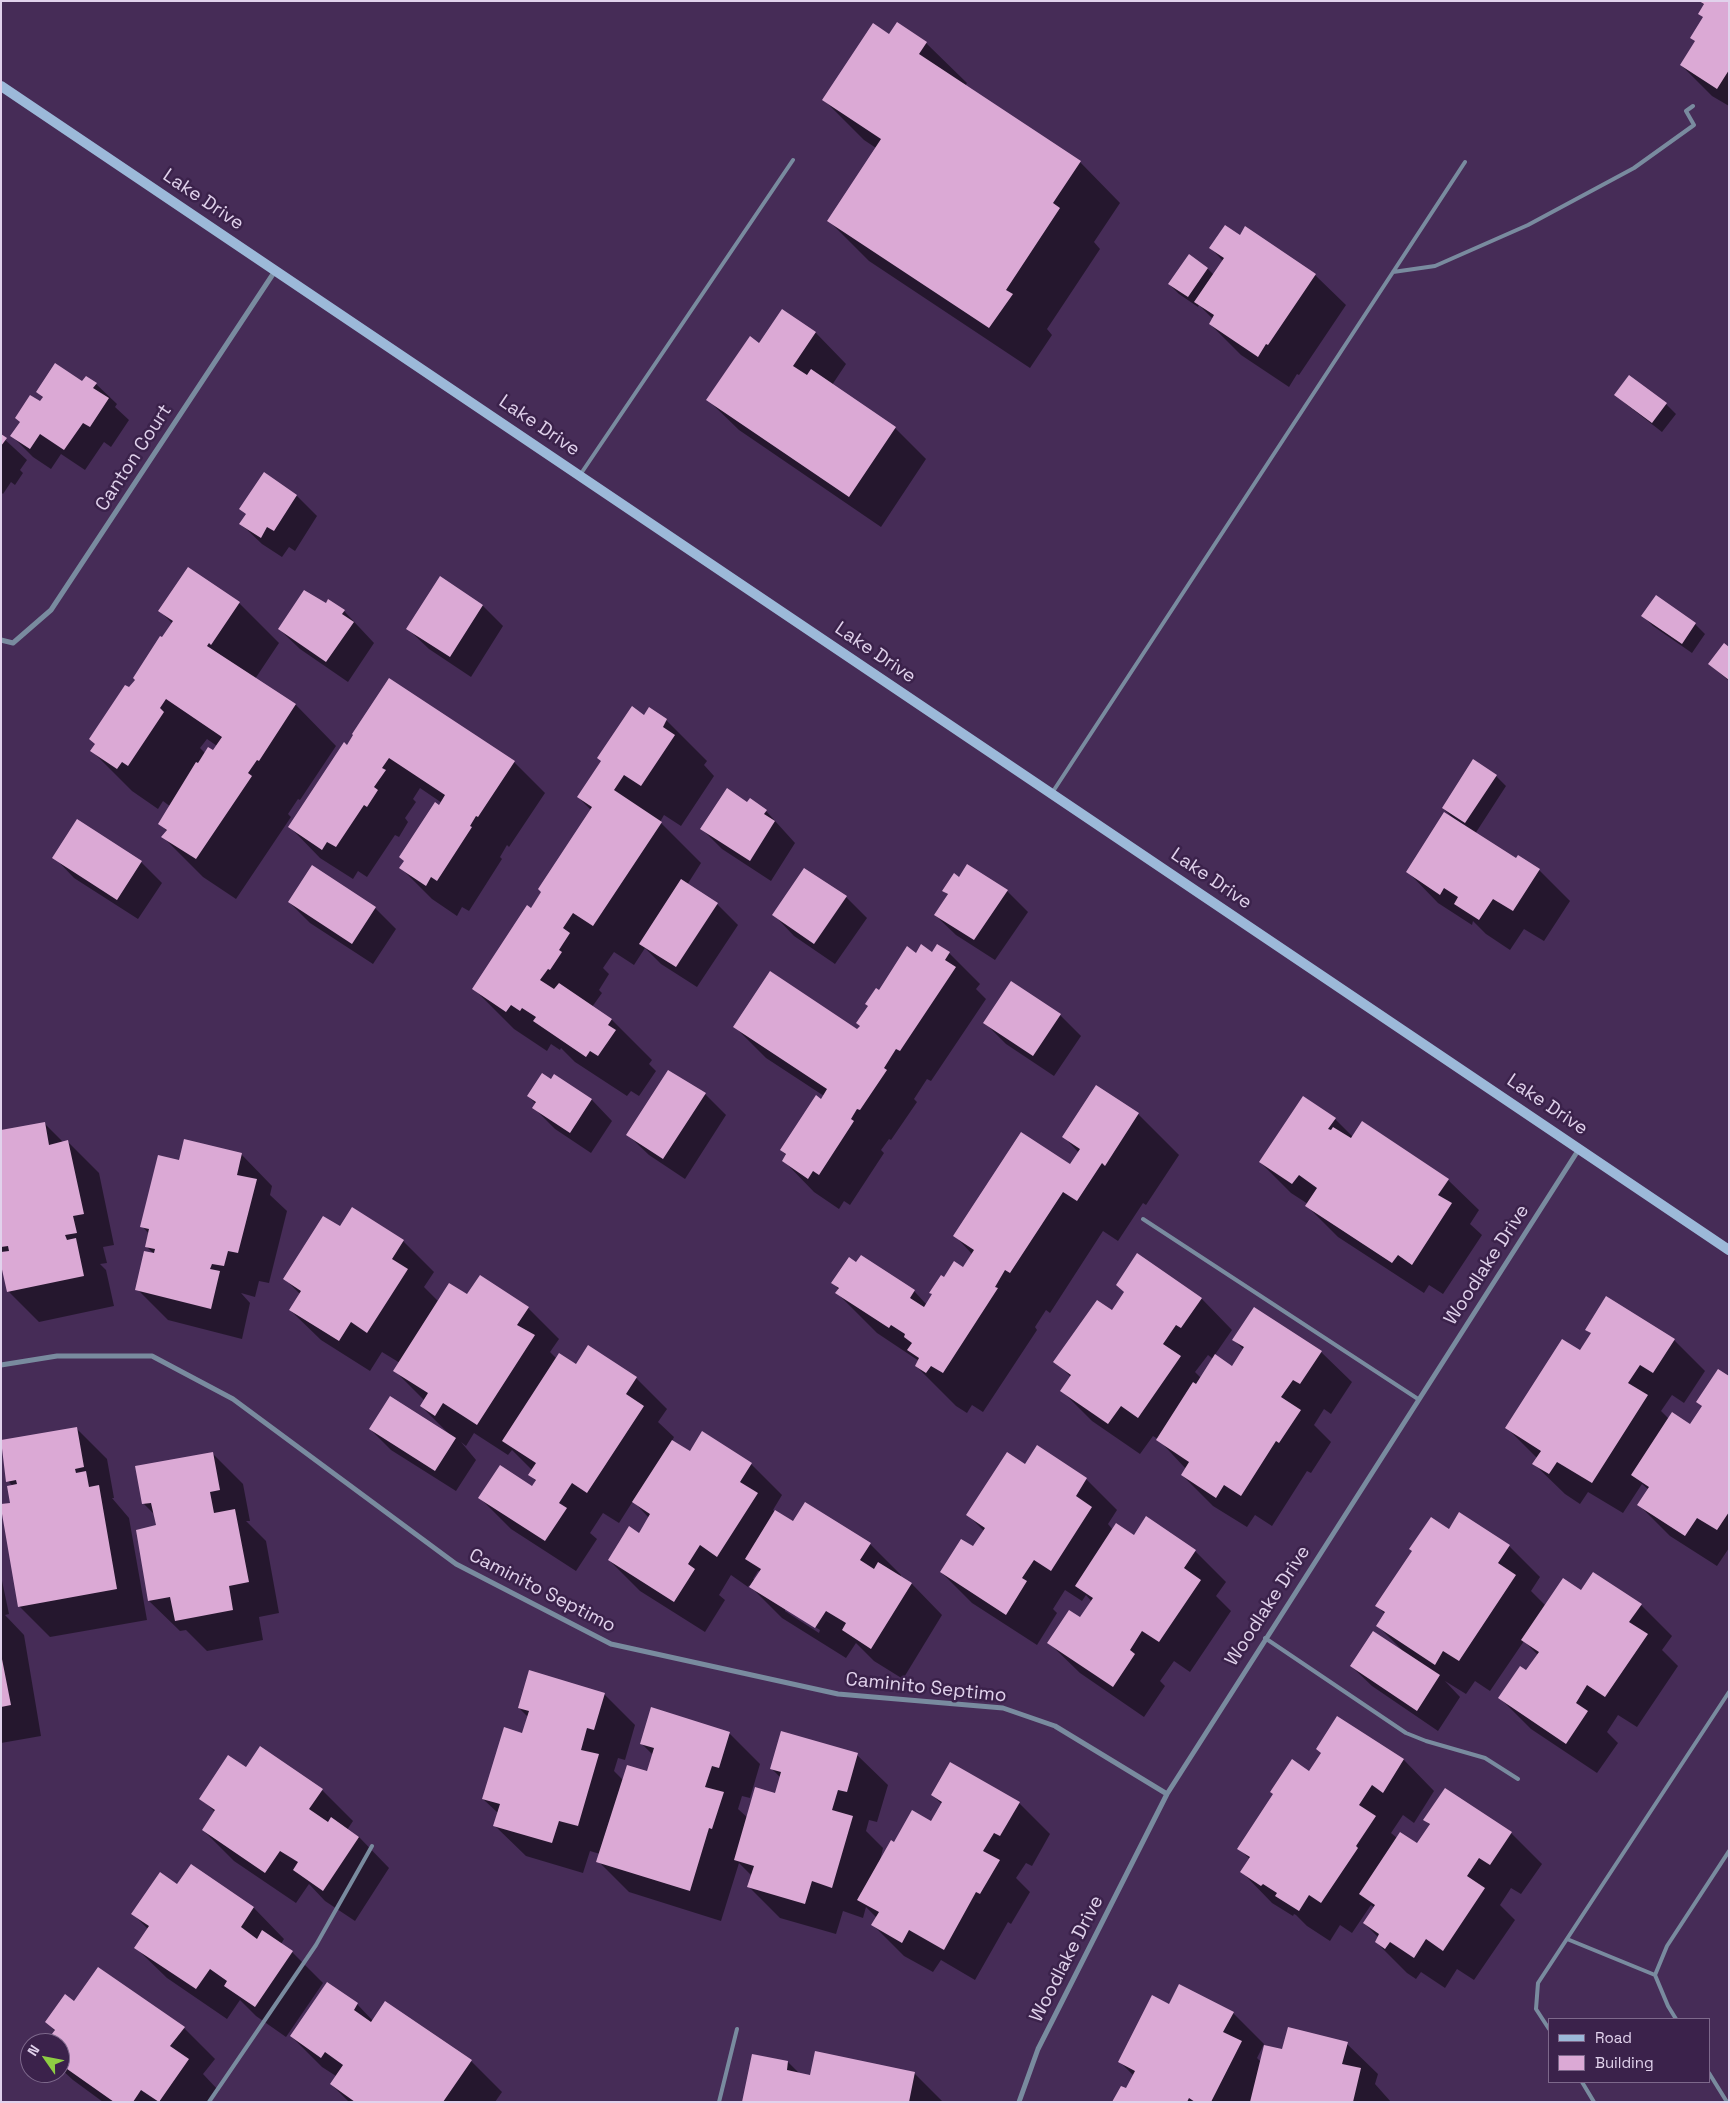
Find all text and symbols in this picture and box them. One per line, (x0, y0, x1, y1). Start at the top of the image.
street label: Lake Drive (158, 165, 248, 235)
street label: Lake Drive (494, 391, 584, 461)
street label: Canton Court (91, 400, 177, 516)
street label: Lake Drive (830, 618, 920, 688)
street label: Lake Drive (1166, 844, 1256, 914)
street label: Lake Drive (1502, 1070, 1592, 1140)
street label: Woodlake Drive (1440, 1200, 1534, 1330)
street label: Woodlake Drive (1221, 1541, 1315, 1671)
street label: Caminito Septimo (465, 1544, 619, 1638)
street label: Caminito Septimo (844, 1668, 1008, 1708)
street label: Woodlake Drive (1025, 1892, 1109, 2026)
legend (1548, 2018, 1710, 2083)
text: Road (1595, 2028, 1632, 2047)
north arrow (20, 2033, 70, 2083)
text: N (23, 2042, 43, 2059)
text: Building (1595, 2053, 1654, 2072)

